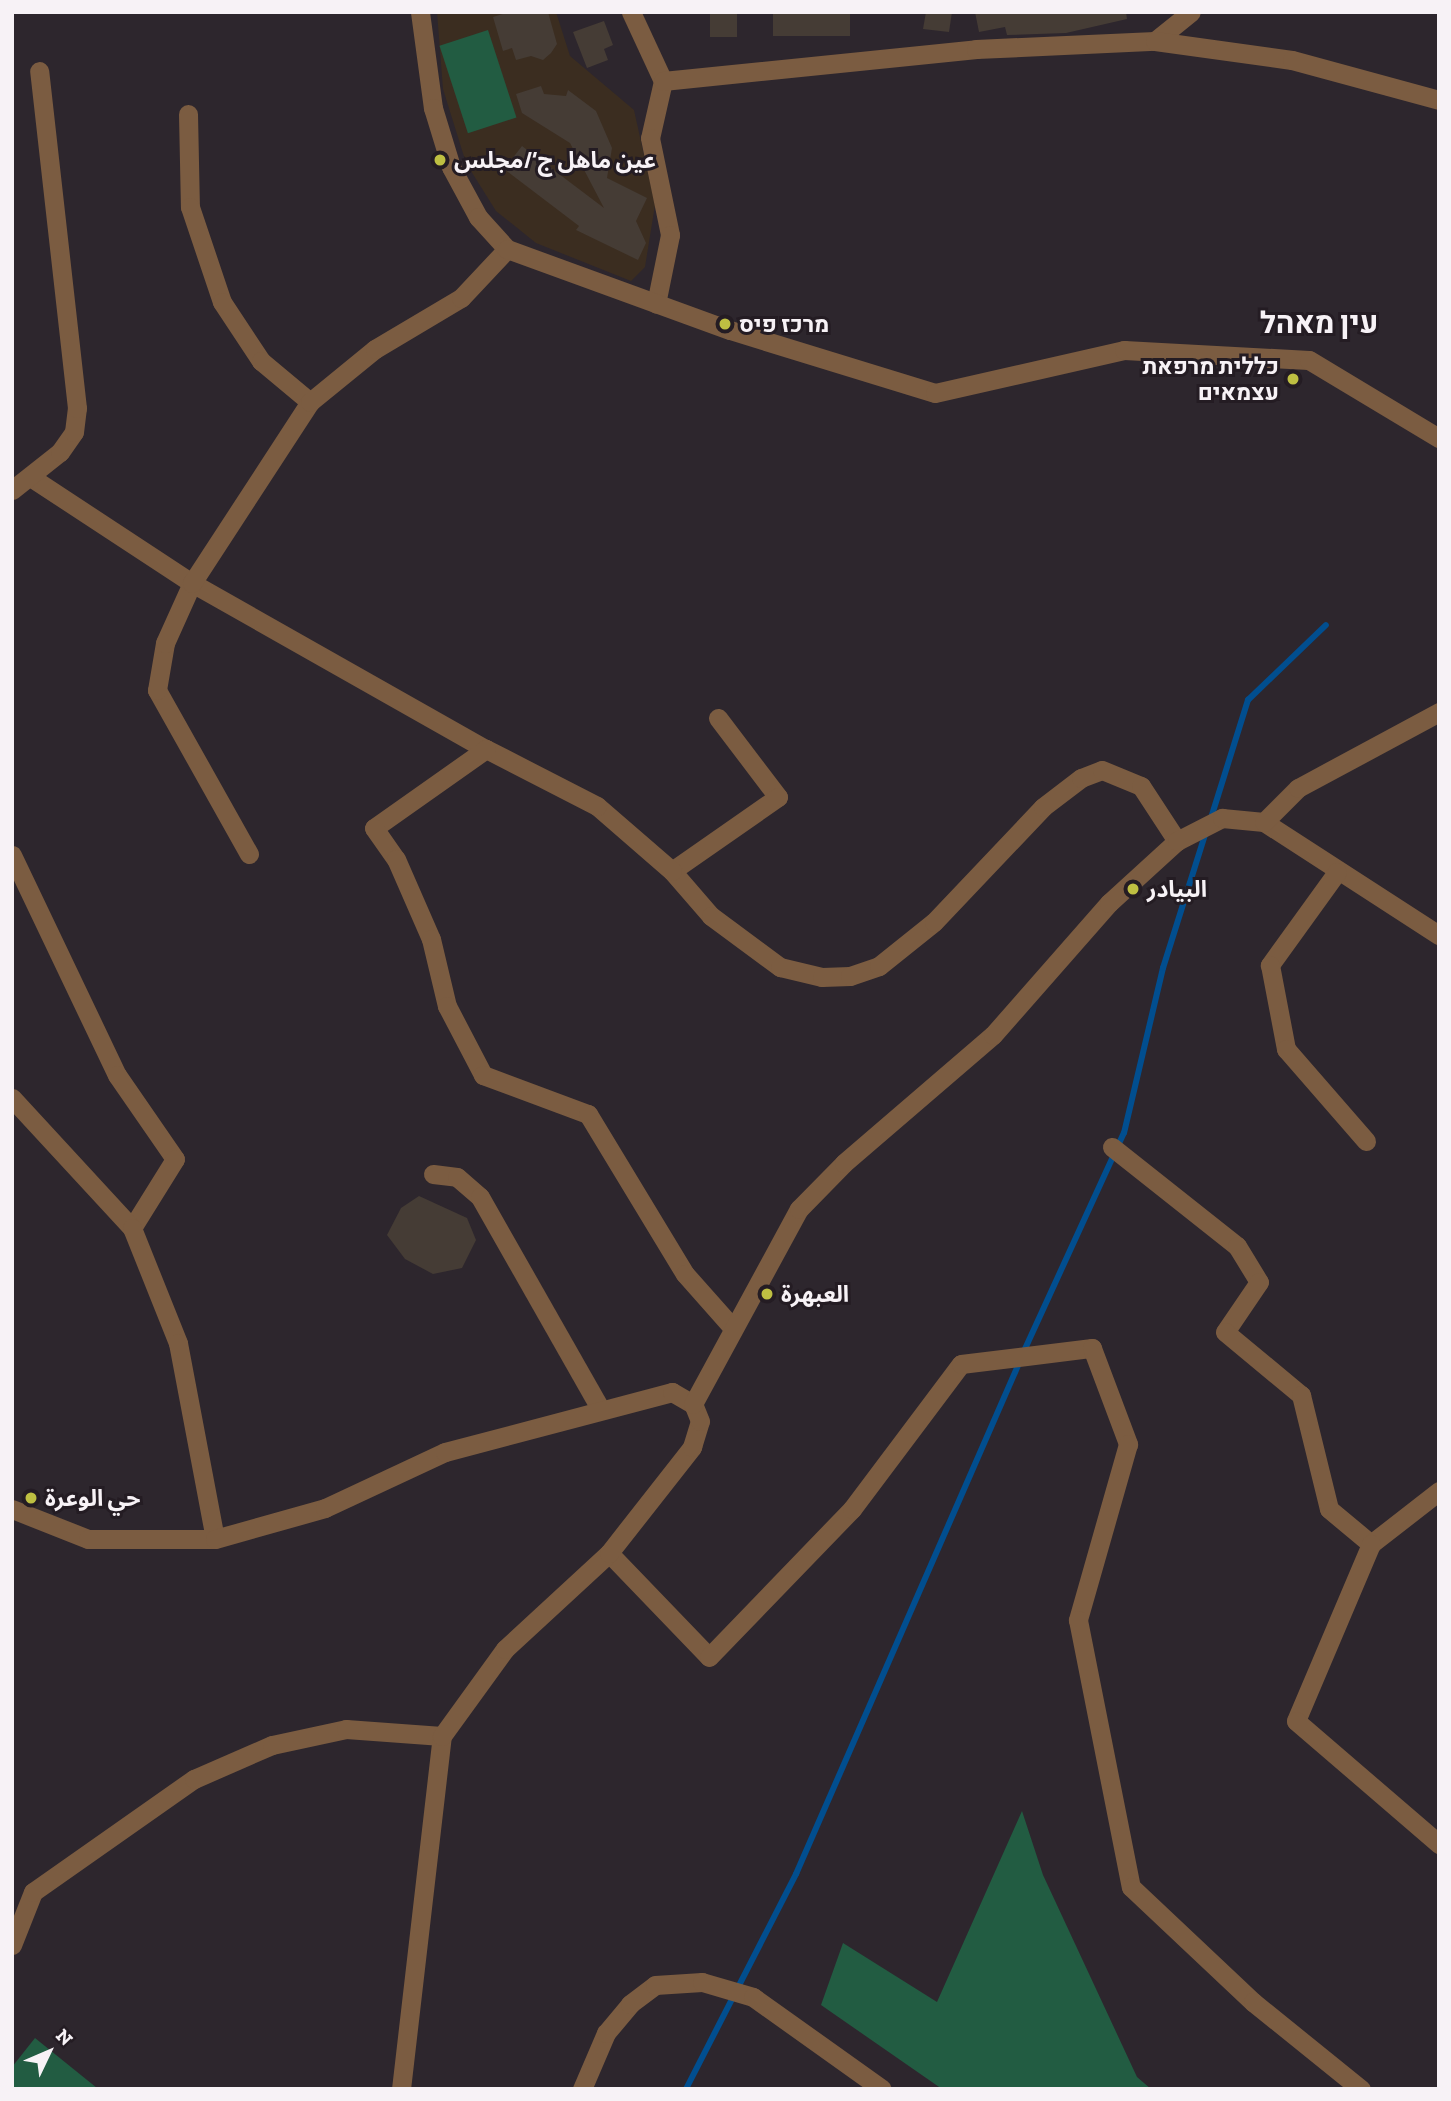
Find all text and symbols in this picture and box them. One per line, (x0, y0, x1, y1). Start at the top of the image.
place label: عين ماهل ج‘/مجلس (454, 146, 656, 174)
marker: عين ماهل ج‘/مجلس (432, 152, 448, 168)
district label: עין מאהל (1260, 305, 1378, 341)
place label: מרכז פיס (739, 310, 829, 338)
marker: מרכז פיס (717, 316, 733, 332)
place label: כללית מרפאת עצמאים (1142, 352, 1279, 406)
marker: כללית מרפאת עצמאים (1285, 371, 1301, 387)
place label: البيادر (1147, 875, 1207, 903)
marker: البيادر (1125, 881, 1141, 897)
place label: العبهرة (781, 1280, 849, 1308)
marker: العبهرة (759, 1286, 775, 1302)
place label: حي الوعرة (45, 1484, 140, 1512)
marker: حي الوعرة (23, 1490, 39, 1506)
north arrow (14, 2017, 84, 2087)
text: N (51, 2024, 78, 2050)

